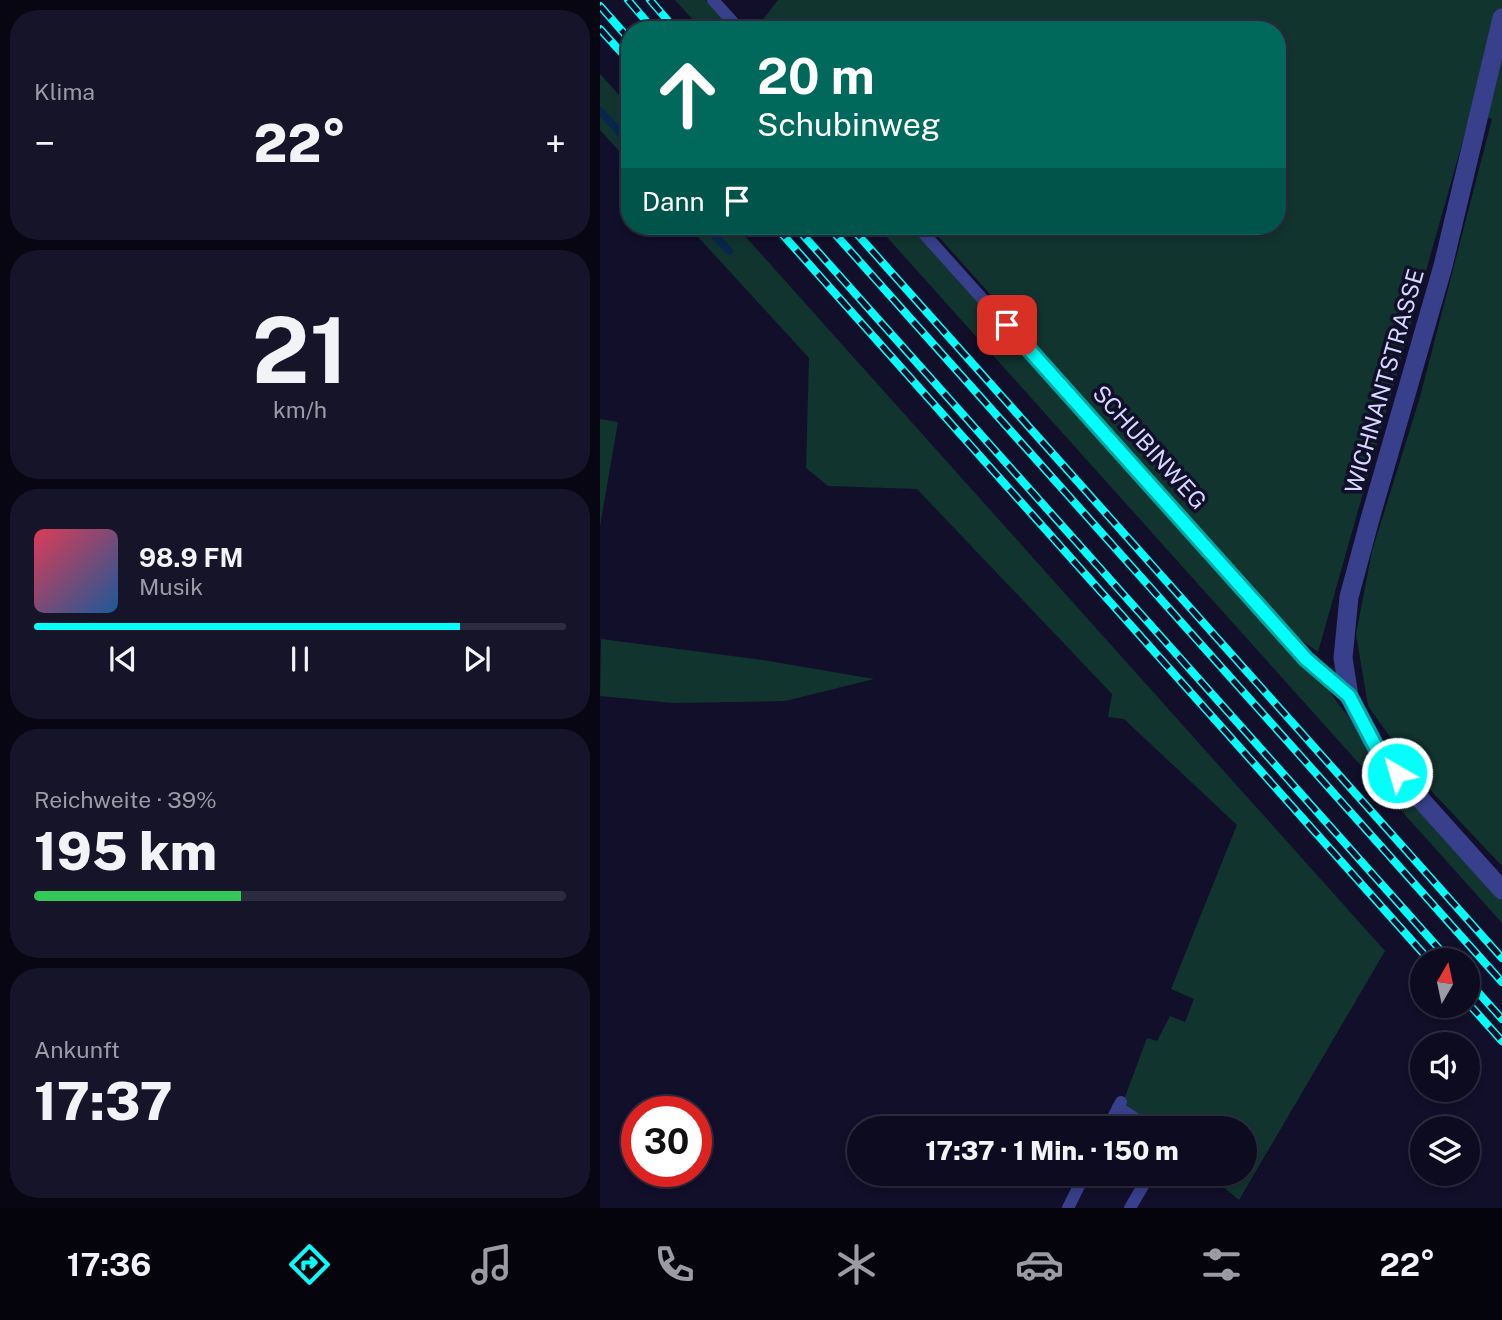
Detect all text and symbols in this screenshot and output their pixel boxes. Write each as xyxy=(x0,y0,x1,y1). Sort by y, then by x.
text: 20 m xyxy=(757,47,875,105)
icon: ahead xyxy=(642,49,733,140)
text: Klima xyxy=(34,78,95,105)
text: Schubinweg xyxy=(757,106,941,143)
text: 22° xyxy=(254,113,346,174)
text: − xyxy=(34,121,55,166)
text: + xyxy=(545,121,566,166)
icon: arrive xyxy=(718,182,756,220)
text: Dann xyxy=(642,186,704,217)
street label: WICHNANTSTRASSE xyxy=(1339,266,1429,496)
pin xyxy=(977,295,1037,355)
text: 21 xyxy=(252,297,348,403)
icon: arrive xyxy=(988,306,1026,344)
street label: SCHUBINWEG xyxy=(1087,380,1213,514)
text: km/h xyxy=(273,396,327,423)
text: 98.9 FM xyxy=(139,542,243,573)
text: Musik xyxy=(139,573,203,600)
icon: previous xyxy=(104,640,142,678)
icon: pause xyxy=(281,640,319,678)
icon: next xyxy=(458,640,496,678)
position arrow xyxy=(1360,736,1434,810)
text: Reichweite · 39% xyxy=(34,786,217,813)
text: 195 km xyxy=(34,821,217,882)
north arrow xyxy=(1410,948,1480,1018)
map controls xyxy=(1410,948,1480,1186)
button: sound xyxy=(1410,1032,1480,1102)
text: Ankunft xyxy=(34,1036,120,1063)
text: 17:37 xyxy=(34,1071,173,1132)
speed limit sign: 30 xyxy=(621,1096,712,1187)
button: layers xyxy=(1410,1116,1480,1186)
text: 17:37 · 1 Min. · 150 m xyxy=(925,1135,1179,1166)
icon: directions xyxy=(285,1240,334,1289)
icon: music xyxy=(467,1240,516,1289)
icon: phone xyxy=(650,1240,699,1289)
icon: climate xyxy=(832,1240,881,1289)
icon: car xyxy=(1015,1240,1064,1289)
icon: filters xyxy=(1197,1240,1246,1289)
text: 17:36 xyxy=(67,1246,151,1283)
text: 22° xyxy=(1379,1246,1435,1283)

